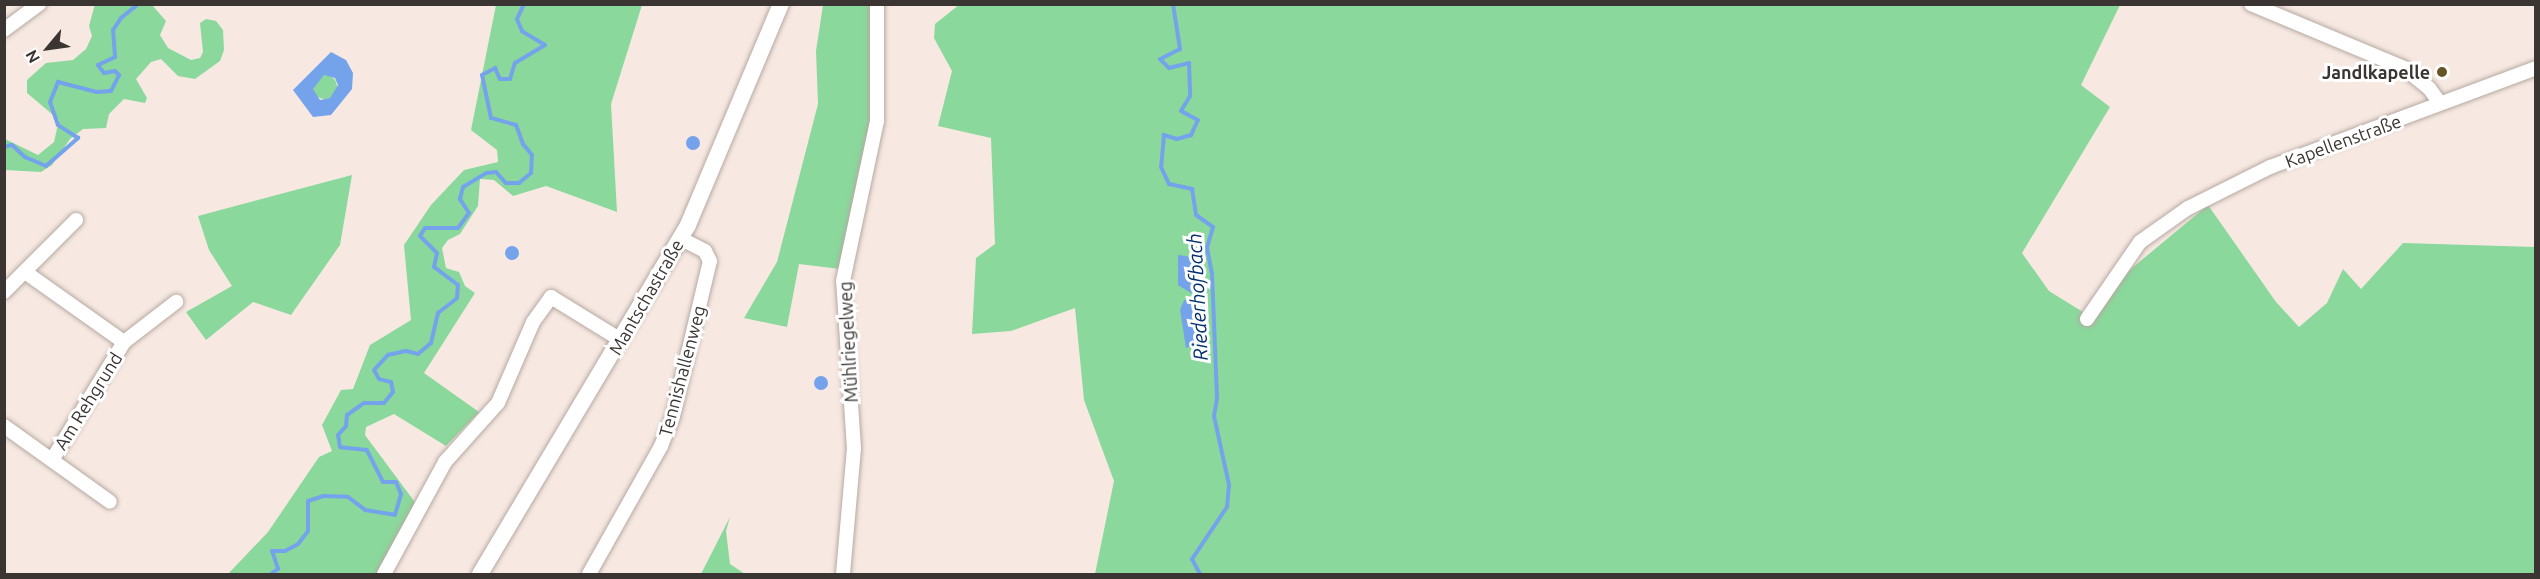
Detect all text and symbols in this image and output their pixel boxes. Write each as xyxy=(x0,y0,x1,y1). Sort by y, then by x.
north arrow xyxy=(18,18,78,78)
text: N xyxy=(21,47,43,66)
place label: Jandlkapelle xyxy=(2322,61,2430,83)
marker: Jandlkapelle xyxy=(2435,65,2449,79)
street label: Kapellenstraße xyxy=(2282,110,2404,172)
water label: Riederhofbach xyxy=(1182,233,1212,361)
street label: Mantschastraße xyxy=(604,235,688,359)
street label: Mühlriegelweg xyxy=(834,281,862,403)
street label: Tennishallenweg xyxy=(654,303,710,439)
street label: Am Rehgrund xyxy=(49,348,127,454)

